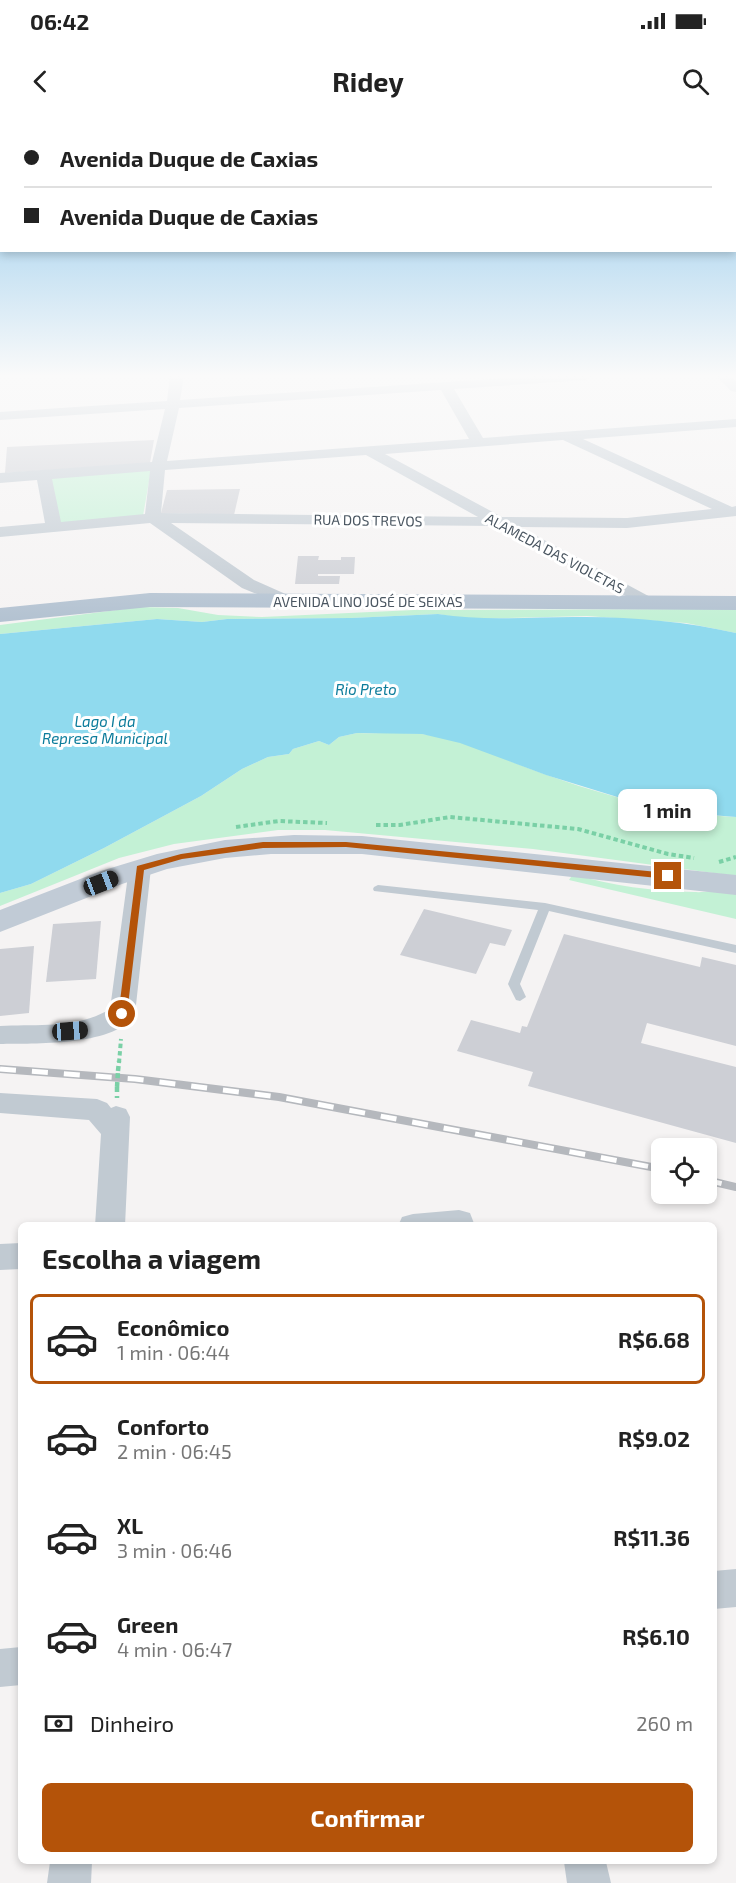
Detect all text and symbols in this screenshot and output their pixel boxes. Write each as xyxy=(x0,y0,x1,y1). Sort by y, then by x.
text: 06:42 xyxy=(30,8,89,34)
icon: back xyxy=(24,65,57,98)
text: Ridey xyxy=(332,65,404,97)
icon: search xyxy=(679,65,712,98)
text: Avenida Duque de Caxias xyxy=(60,145,318,171)
text: Avenida Duque de Caxias xyxy=(60,203,318,229)
street label: ALAMEDA DAS VIOLETAS xyxy=(483,509,627,597)
street label: RUA DOS TREVOS xyxy=(313,511,423,529)
street label: AVENIDA LINO JOSÉ DE SEIXAS xyxy=(273,593,463,610)
water label: Rio Preto xyxy=(335,680,397,698)
water label: Lago I da Represa Municipal xyxy=(42,712,168,747)
callout: 1 min xyxy=(618,789,718,831)
text: 1 min xyxy=(643,798,692,822)
route end xyxy=(654,862,681,889)
car xyxy=(81,868,121,898)
route start xyxy=(108,1000,135,1027)
car xyxy=(51,1021,89,1041)
map controls xyxy=(651,1138,717,1204)
button: locate xyxy=(651,1138,717,1204)
text: Escolha a viagem xyxy=(42,1242,261,1274)
icon: car xyxy=(45,1312,99,1366)
text: Econômico xyxy=(117,1314,229,1340)
text: R$6.68 xyxy=(618,1326,690,1352)
text: 1 min · 06:44 xyxy=(117,1340,230,1364)
icon: car xyxy=(45,1411,99,1465)
text: Conforto xyxy=(117,1413,209,1439)
text: R$9.02 xyxy=(618,1425,690,1451)
text: 2 min · 06:45 xyxy=(117,1439,232,1463)
icon: car xyxy=(45,1510,99,1564)
text: XL xyxy=(117,1512,143,1538)
text: R$11.36 xyxy=(613,1524,690,1550)
text: 3 min · 06:46 xyxy=(117,1538,232,1562)
icon: car xyxy=(45,1609,99,1663)
text: Green xyxy=(117,1611,179,1637)
text: R$6.10 xyxy=(622,1623,690,1649)
text: 4 min · 06:47 xyxy=(117,1637,232,1661)
icon: cash xyxy=(42,1707,75,1740)
text: Dinheiro xyxy=(90,1710,174,1736)
text: 260 m xyxy=(636,1711,693,1735)
button: Confirmar xyxy=(42,1783,693,1852)

